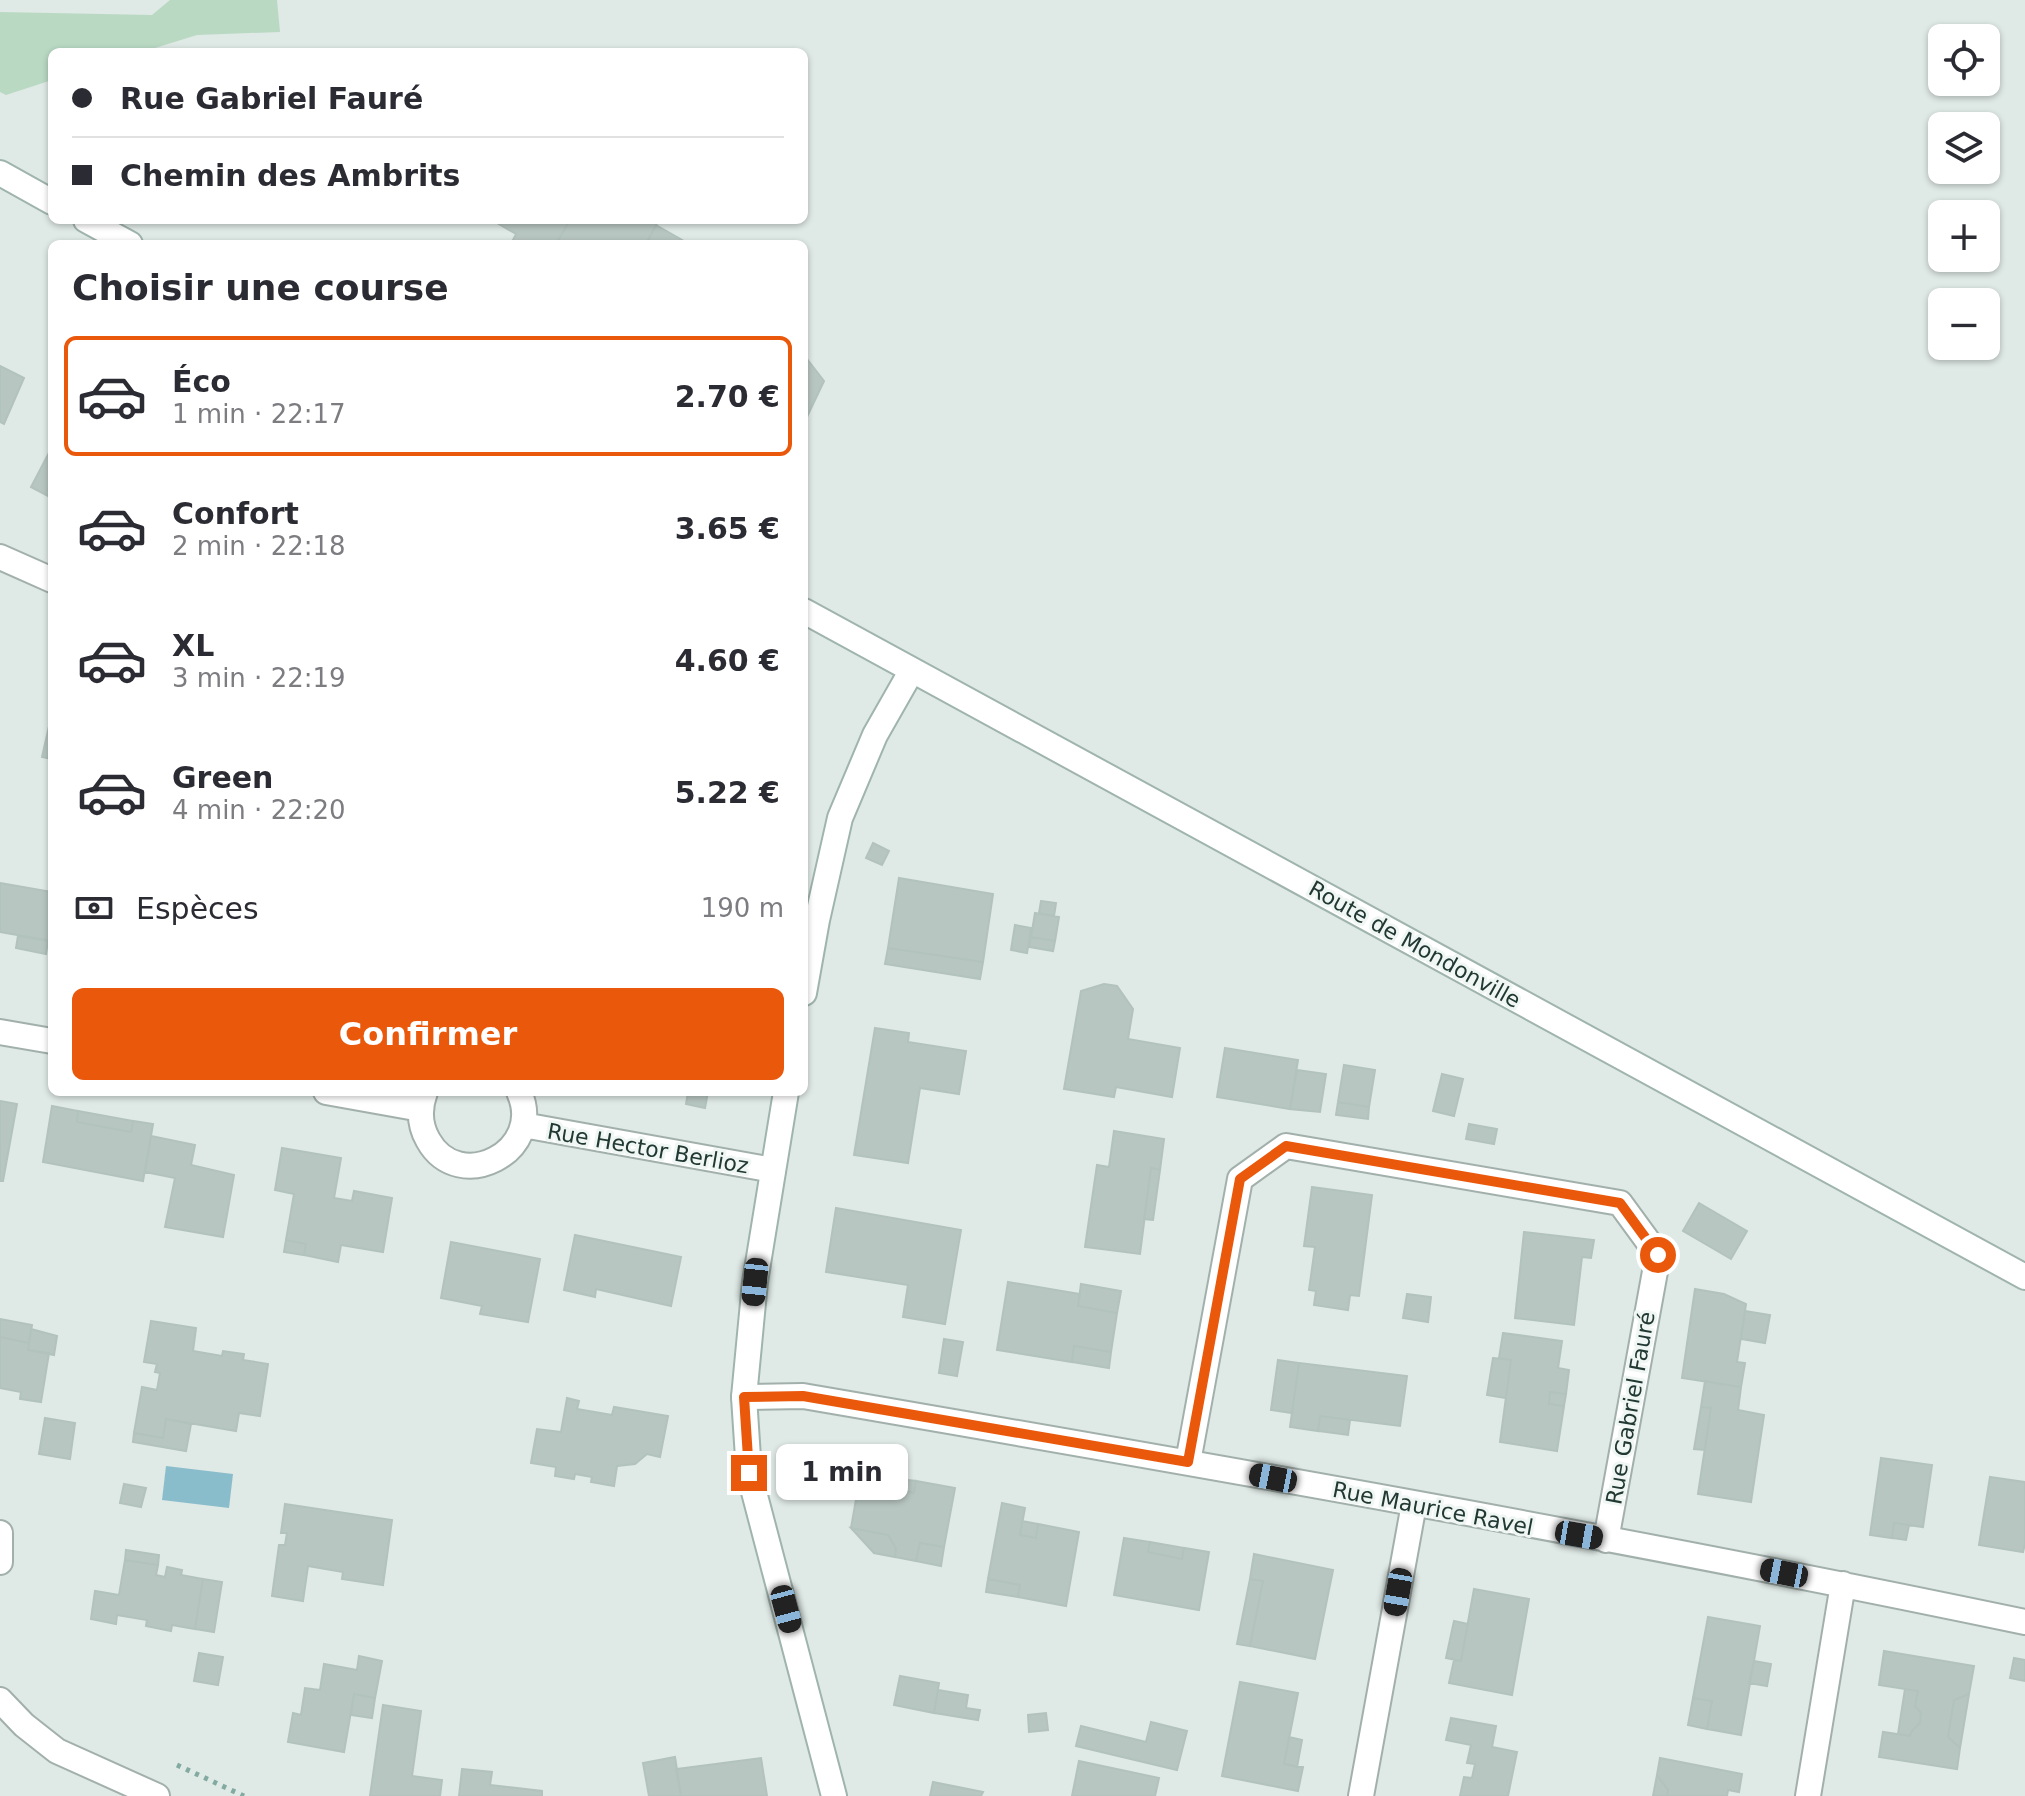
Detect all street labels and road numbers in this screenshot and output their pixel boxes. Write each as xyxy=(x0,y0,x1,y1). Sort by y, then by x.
street label: Route de Mondonville xyxy=(1305,876,1525,1013)
street label: Rue Hector Berlioz xyxy=(545,1118,751,1179)
street label: Rue Gabriel Fauré xyxy=(1601,1310,1660,1506)
street label: Rue Maurice Ravel xyxy=(1330,1477,1535,1540)

